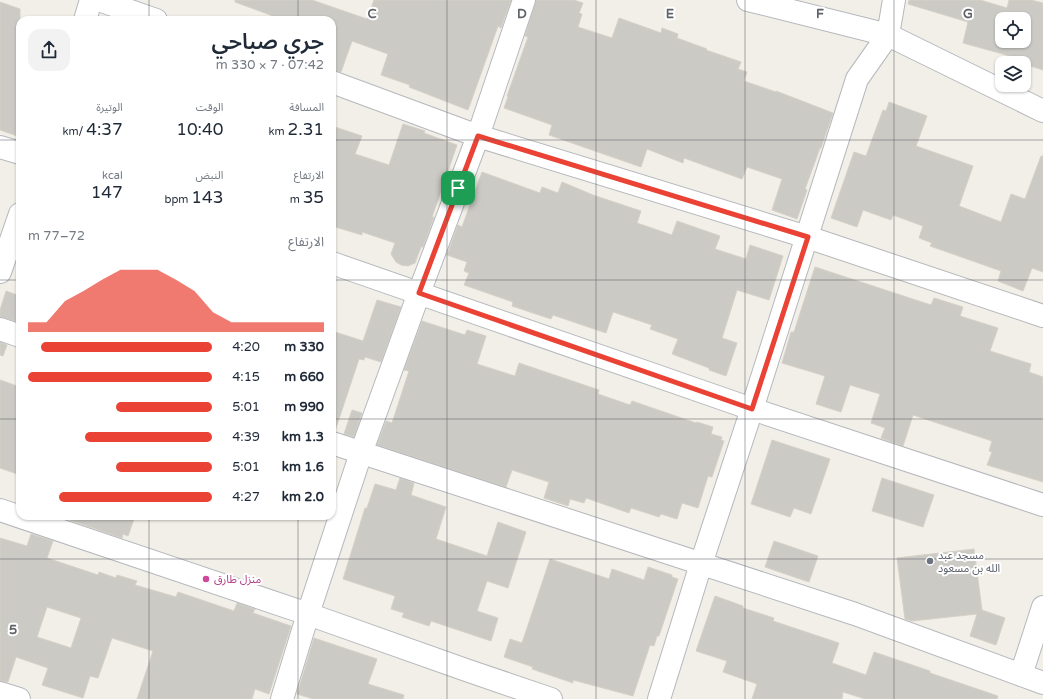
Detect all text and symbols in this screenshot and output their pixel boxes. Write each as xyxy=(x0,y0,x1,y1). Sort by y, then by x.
text: C xyxy=(367,6,377,22)
text: D xyxy=(517,6,527,22)
text: E xyxy=(666,6,674,22)
text: F xyxy=(816,6,824,22)
text: G xyxy=(963,6,973,22)
map controls xyxy=(995,12,1031,92)
button: locate xyxy=(995,12,1031,48)
button: share xyxy=(28,29,70,71)
text: جري صباحي xyxy=(211,29,324,55)
button: layers xyxy=(995,56,1031,92)
text: 07:42 · 7 × 330 m xyxy=(216,57,324,73)
text: الوتيرة xyxy=(96,101,123,114)
text: الوقت xyxy=(196,101,223,114)
text: المسافة xyxy=(289,101,324,114)
text: 4:37 xyxy=(86,119,123,140)
text: 10:40 xyxy=(176,119,223,140)
text: 2.31 xyxy=(288,119,324,140)
text: /km xyxy=(62,125,86,138)
text: km xyxy=(269,125,288,138)
text: kcal xyxy=(102,169,123,182)
text: النبض xyxy=(195,169,223,182)
text: الارتفاع xyxy=(294,169,324,182)
pin xyxy=(441,171,475,205)
icon: arrive xyxy=(447,177,469,199)
text: 147 xyxy=(91,182,123,203)
text: 143 xyxy=(191,187,223,208)
text: 35 xyxy=(303,187,324,208)
text: bpm xyxy=(164,193,191,206)
text: m xyxy=(290,193,303,206)
text: 72–77 m xyxy=(28,228,85,244)
text: الارتفاع xyxy=(288,234,324,250)
text: 4:20 xyxy=(232,339,260,355)
text: 330 m xyxy=(284,339,324,355)
text: 4:15 xyxy=(232,369,260,385)
text: 660 m xyxy=(284,369,324,385)
text: 5:01 xyxy=(232,399,260,415)
text: 990 m xyxy=(284,399,324,415)
text: 4:39 xyxy=(232,429,260,445)
text: 1.3 km xyxy=(282,429,324,445)
text: 5:01 xyxy=(232,459,260,475)
text: 1.6 km xyxy=(282,459,324,475)
text: 4:27 xyxy=(232,489,260,505)
text: 2.0 km xyxy=(282,489,324,505)
place label: مسجد عبد الله بن مسعود xyxy=(938,549,1000,575)
marker: مسجد عبد الله بن مسعود xyxy=(925,556,935,566)
place label: منزل طارق xyxy=(214,573,262,586)
marker: منزل طارق xyxy=(201,574,211,584)
text: 5 xyxy=(9,622,17,638)

